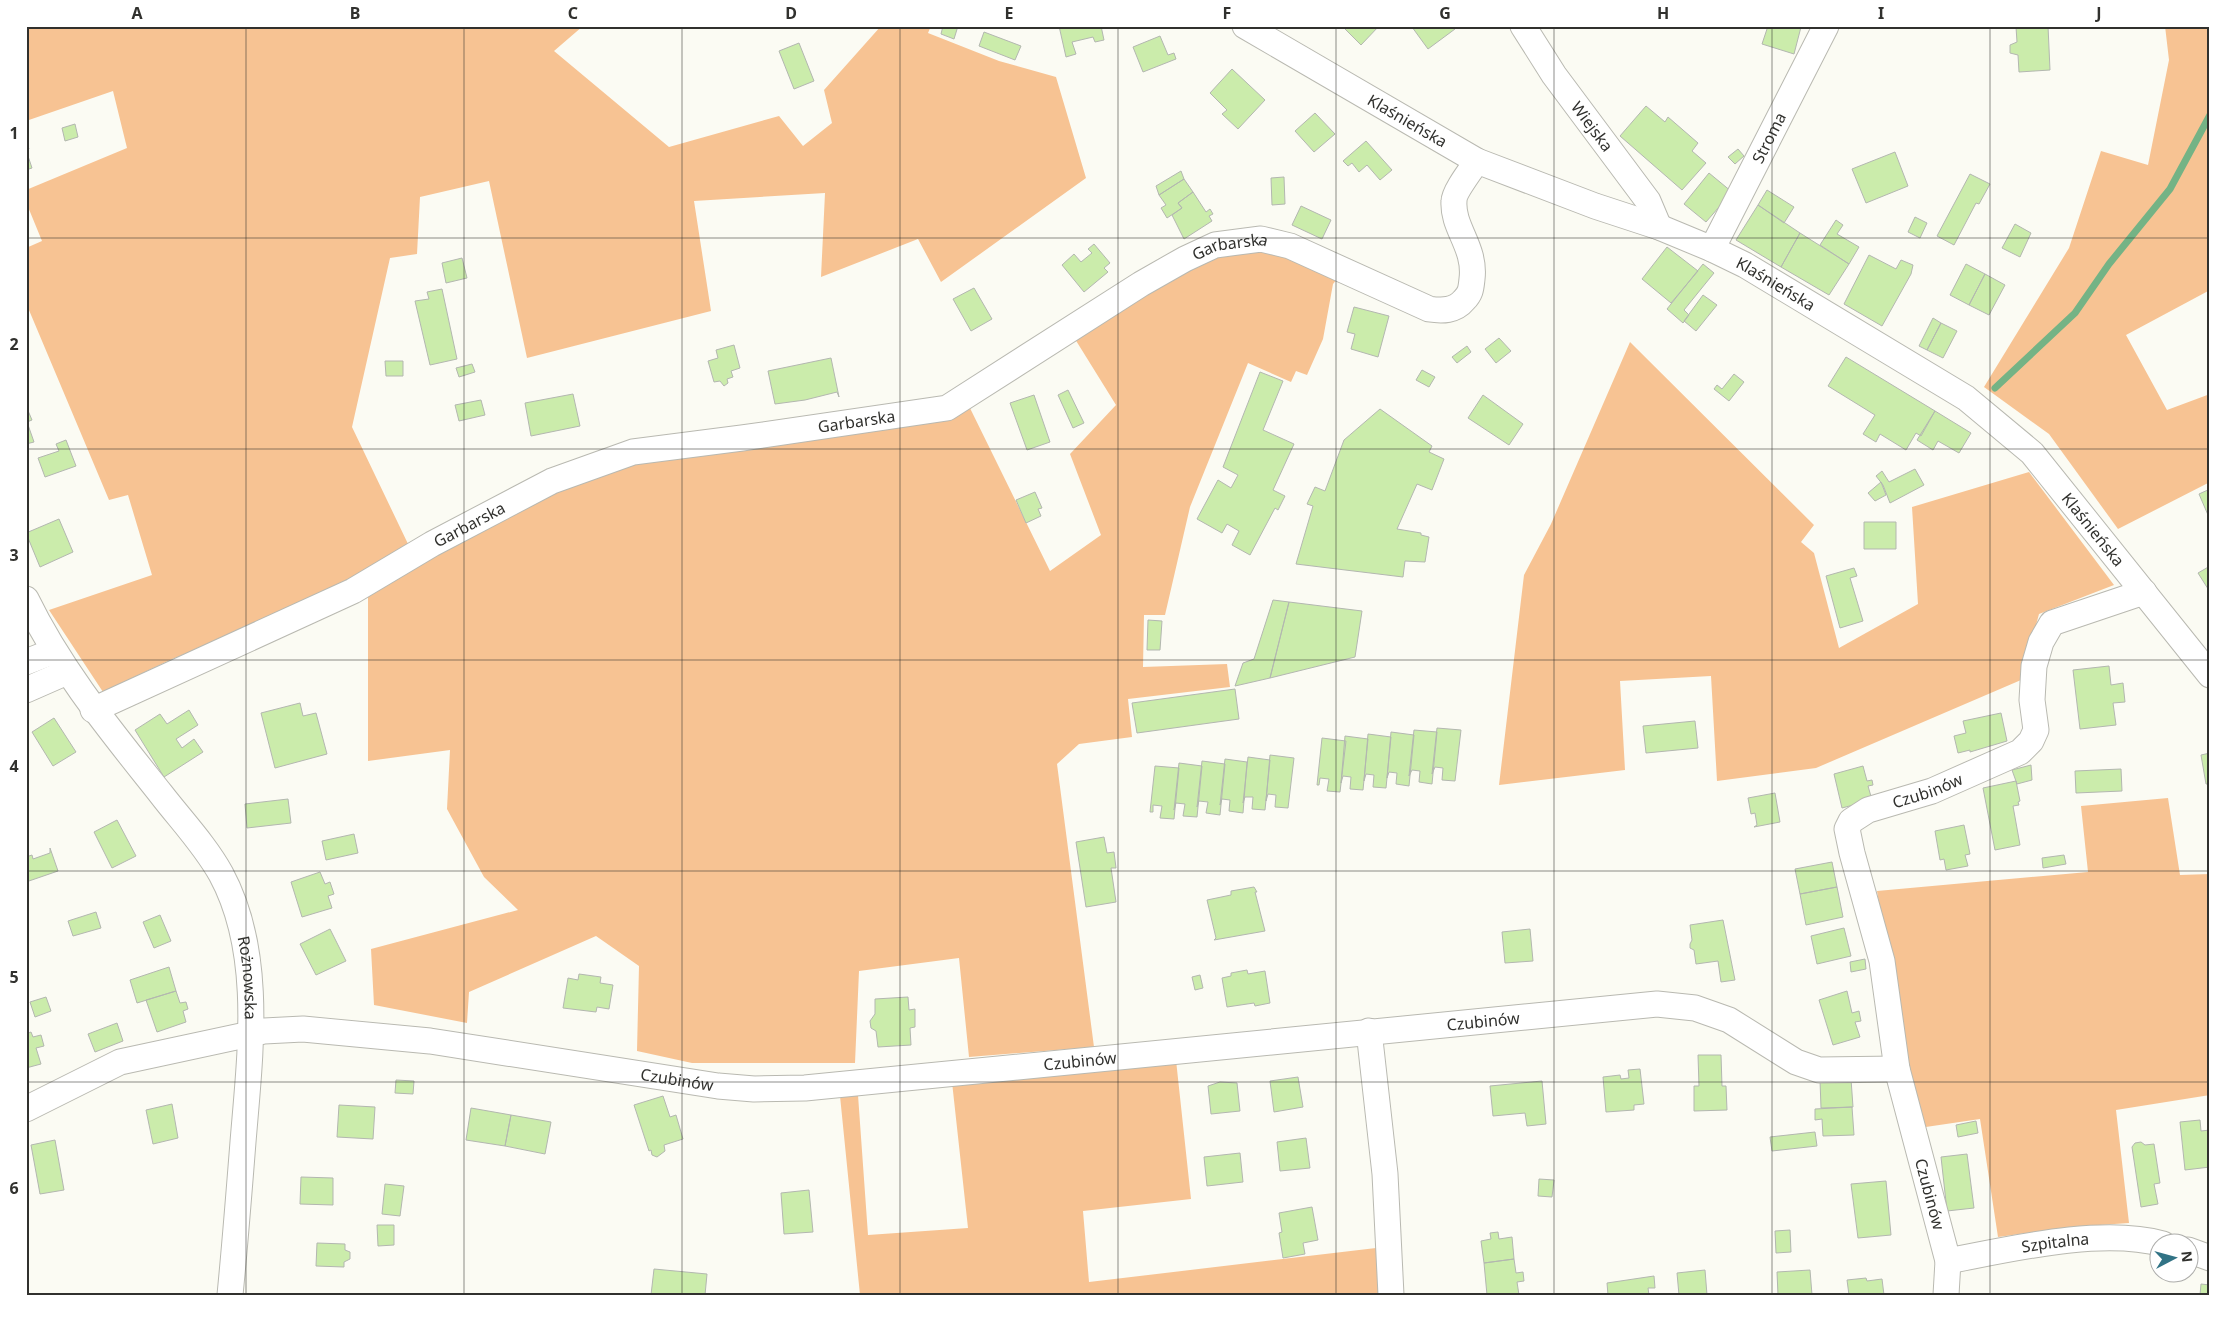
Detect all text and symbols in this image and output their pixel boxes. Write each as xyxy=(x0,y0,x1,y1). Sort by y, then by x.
text: A xyxy=(131,2,143,24)
text: B xyxy=(350,2,360,24)
text: C xyxy=(568,2,578,24)
text: D xyxy=(785,2,797,24)
text: E xyxy=(1005,2,1014,24)
text: F xyxy=(1223,2,1231,24)
text: G xyxy=(1439,2,1451,24)
text: H xyxy=(1657,2,1669,24)
text: I xyxy=(1878,2,1884,24)
text: J xyxy=(2094,2,2102,24)
street label: Klaśnieńska xyxy=(1364,89,1451,152)
street label: Wiejska xyxy=(1566,97,1618,156)
street label: Stroma xyxy=(1747,108,1791,167)
text: 1 xyxy=(9,122,19,144)
street label: Garbarska xyxy=(1188,228,1270,265)
street label: Klaśnieńska xyxy=(1733,251,1819,316)
text: 2 xyxy=(9,333,19,355)
street label: Garbarska xyxy=(816,405,897,438)
street label: Klaśnieńska xyxy=(2057,488,2130,571)
street label: Garbarska xyxy=(430,497,509,552)
text: 3 xyxy=(9,544,19,566)
text: 4 xyxy=(9,755,19,777)
street label: Czubinów xyxy=(1890,768,1966,813)
street label: Rożnowska xyxy=(233,934,262,1020)
text: 5 xyxy=(9,966,19,988)
street label: Czubinów xyxy=(1445,1007,1521,1036)
street label: Czubinów xyxy=(1042,1046,1118,1075)
street label: Czubinów xyxy=(639,1063,715,1096)
street label: Czubinów xyxy=(1910,1156,1950,1233)
text: 6 xyxy=(9,1177,19,1199)
street label: Szpitalna xyxy=(2020,1227,2090,1258)
north arrow xyxy=(2148,1234,2198,1284)
text: N xyxy=(2177,1250,2197,1263)

